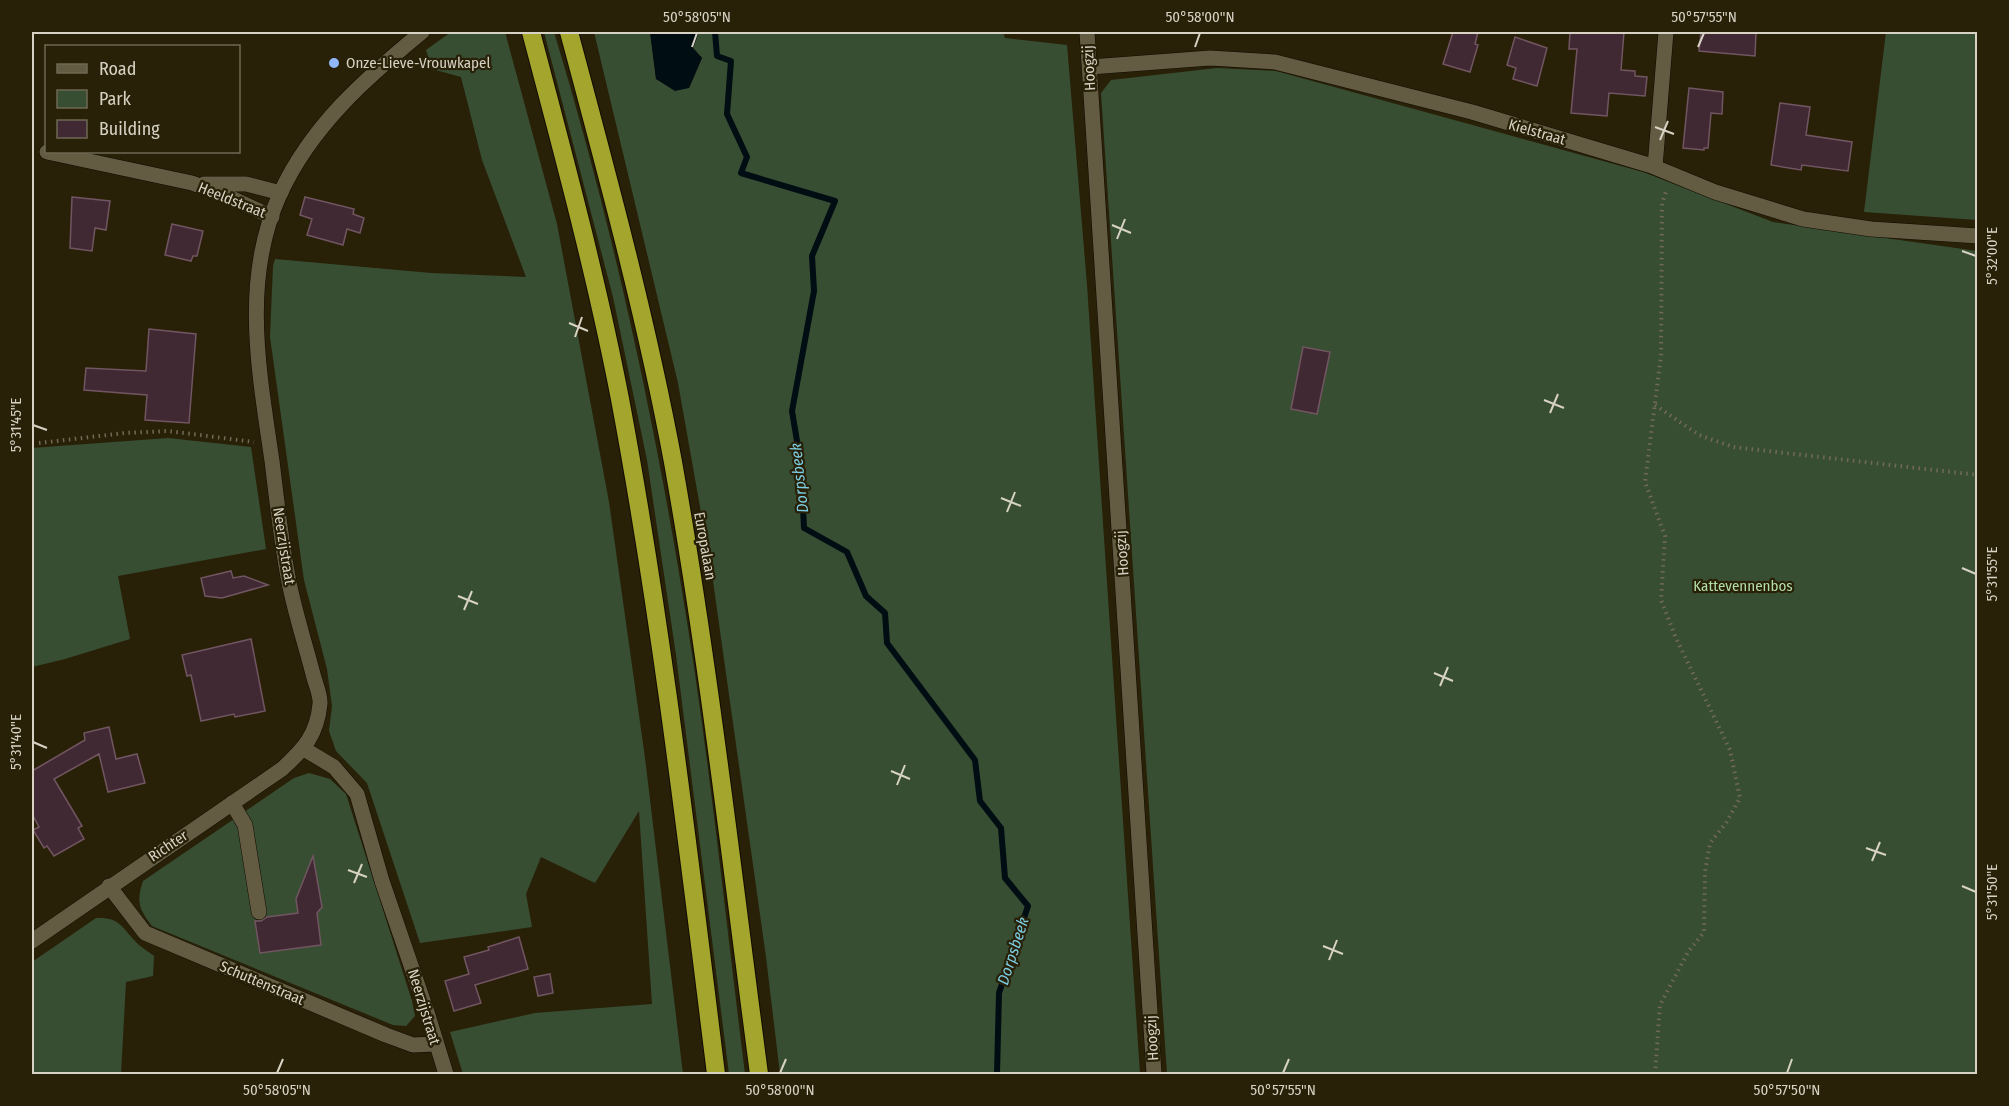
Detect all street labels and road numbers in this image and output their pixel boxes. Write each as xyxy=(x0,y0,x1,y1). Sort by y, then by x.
street label: Hoogzij xyxy=(1079,45,1099,91)
street label: Kielstraat xyxy=(1506,115,1568,149)
street label: Heeldstraat xyxy=(196,178,269,222)
street label: Neerzijstraat xyxy=(269,506,299,586)
street label: Europalaan xyxy=(690,511,720,581)
street label: Hoogzij xyxy=(1111,530,1133,576)
street label: Richter xyxy=(145,826,192,866)
street label: Schuttenstraat xyxy=(217,957,307,1009)
street label: Neerzijstraat xyxy=(404,967,444,1047)
street label: Hoogzij xyxy=(1142,1015,1162,1061)

